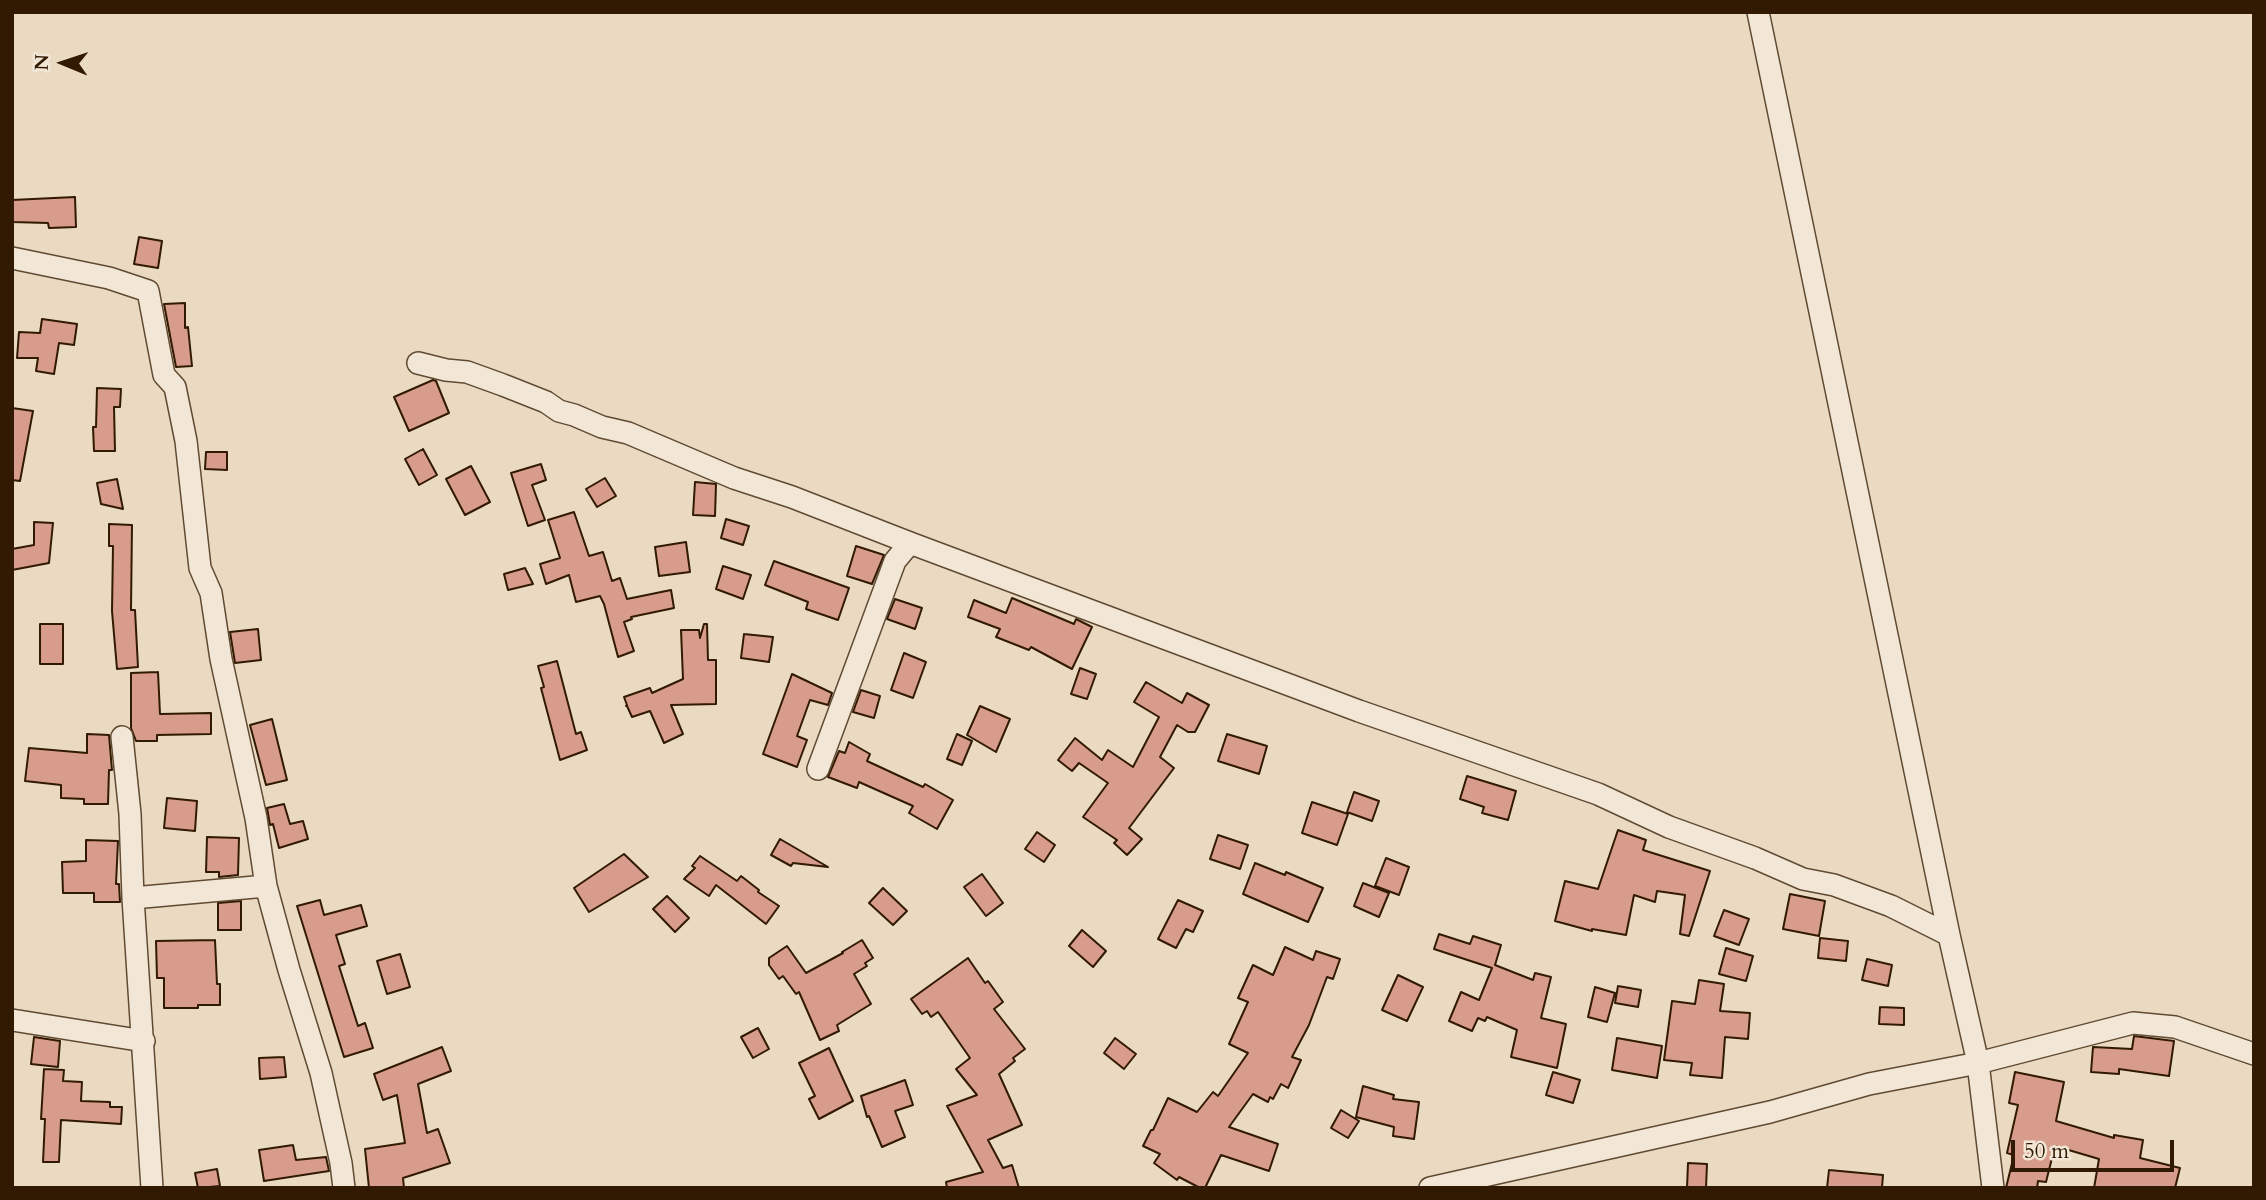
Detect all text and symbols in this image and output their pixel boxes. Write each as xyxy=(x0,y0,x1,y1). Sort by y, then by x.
north arrow xyxy=(28,28,98,98)
text: N xyxy=(29,54,55,71)
scale bar xyxy=(2014,1126,2177,1170)
text: 50 m xyxy=(2024,1137,2069,1166)

